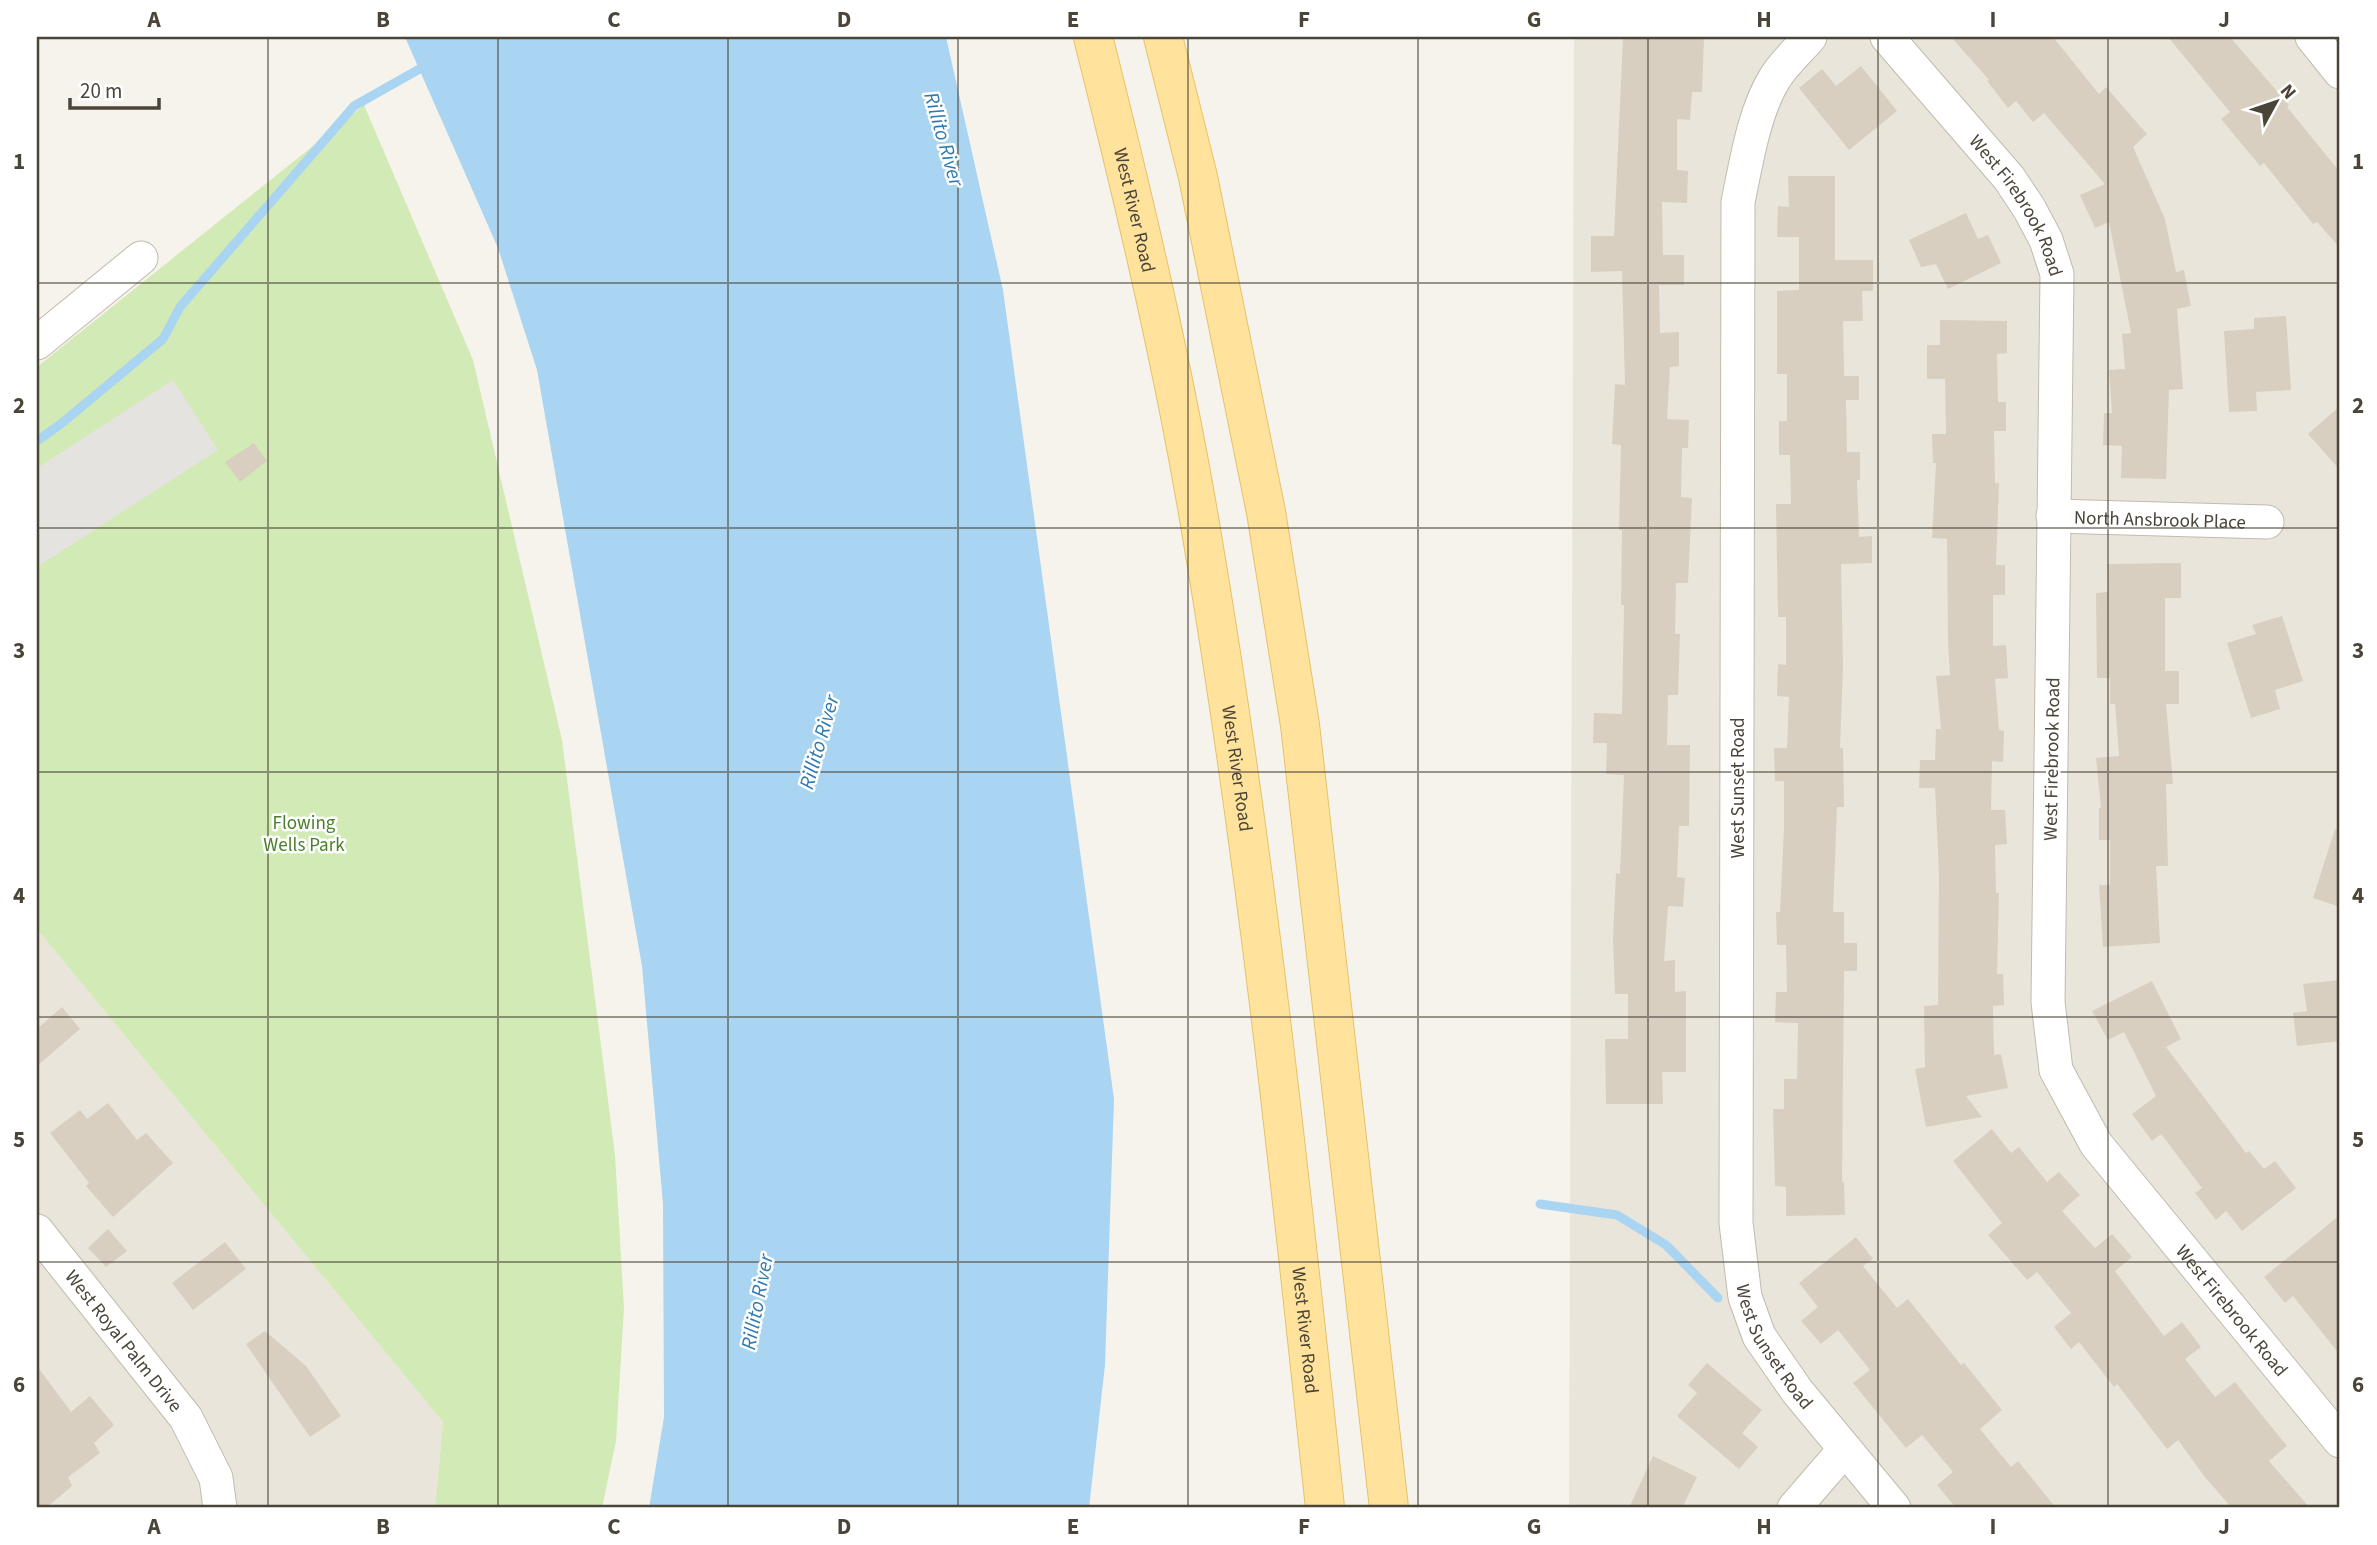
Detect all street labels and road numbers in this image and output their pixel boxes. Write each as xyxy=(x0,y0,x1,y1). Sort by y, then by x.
street label: West Firebrook Road xyxy=(1962,129,2069,280)
street label: West River Road xyxy=(1106,145,1161,275)
street label: North Ansbrook Place xyxy=(2073,505,2246,536)
street label: West Firebrook Road xyxy=(2038,677,2067,841)
street label: West River Road xyxy=(1214,704,1259,833)
street label: West Sunset Road xyxy=(1725,717,1752,859)
street label: West Firebrook Road xyxy=(2169,1239,2294,1383)
street label: West Royal Palm Drive xyxy=(58,1265,188,1418)
street label: West River Road xyxy=(1284,1266,1325,1395)
street label: West Sunset Road xyxy=(1729,1282,1819,1416)

